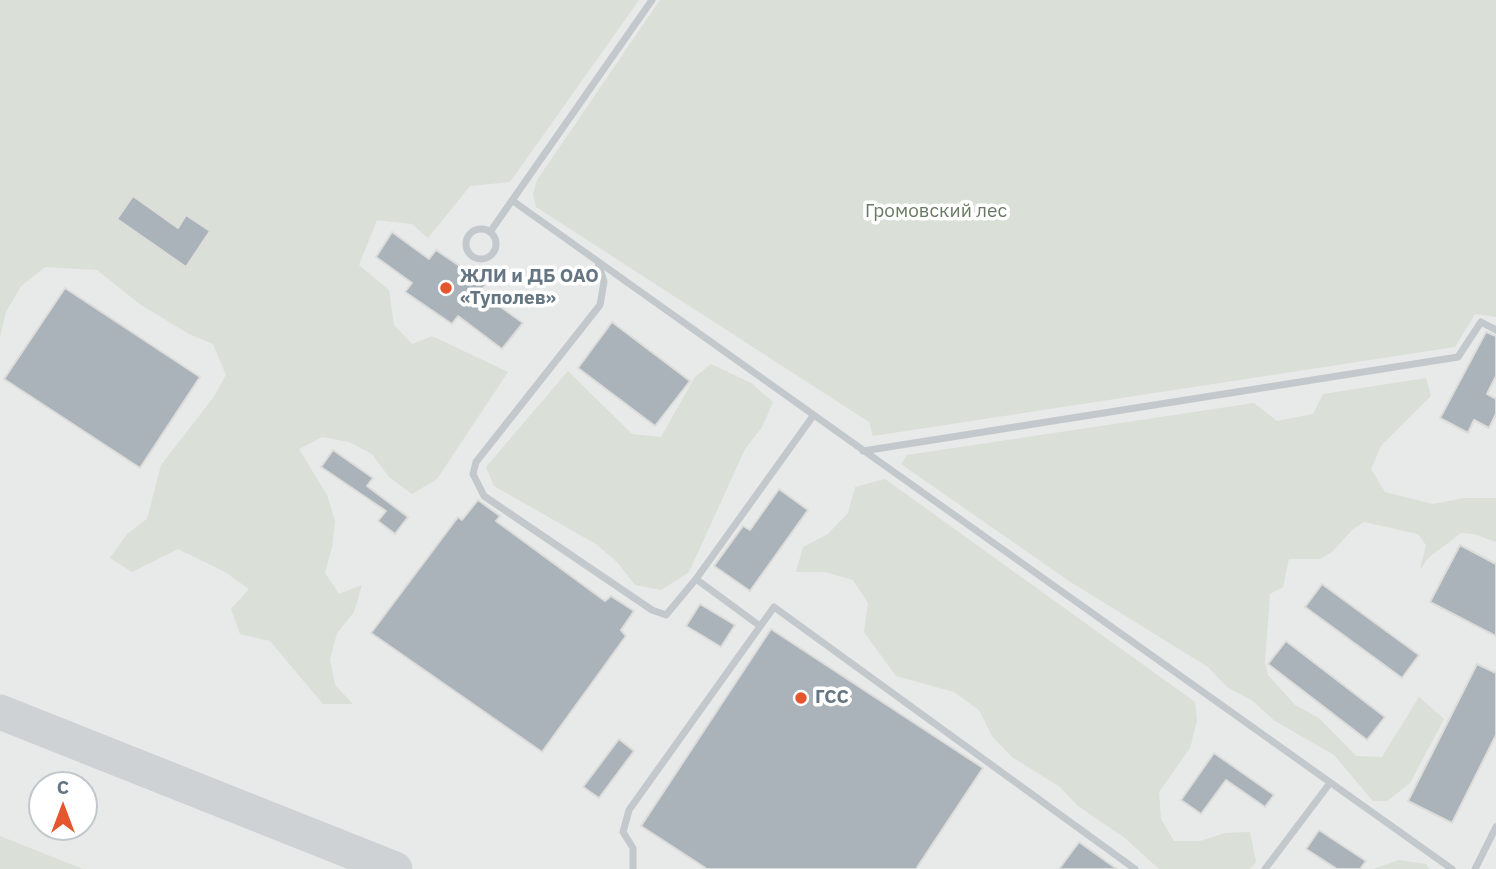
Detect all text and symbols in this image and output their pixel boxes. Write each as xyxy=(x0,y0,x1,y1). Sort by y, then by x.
park label: Громовский лес xyxy=(865,201,1007,223)
place label: ЖЛИ и ДБ ОАО «Туполев» xyxy=(460,266,599,310)
marker: ЖЛИ и ДБ ОАО «Туполев» xyxy=(438,280,454,296)
place label: ГСС xyxy=(815,687,849,709)
marker: ГСС xyxy=(793,690,809,706)
north arrow xyxy=(28,771,98,841)
text: С xyxy=(57,775,69,799)

